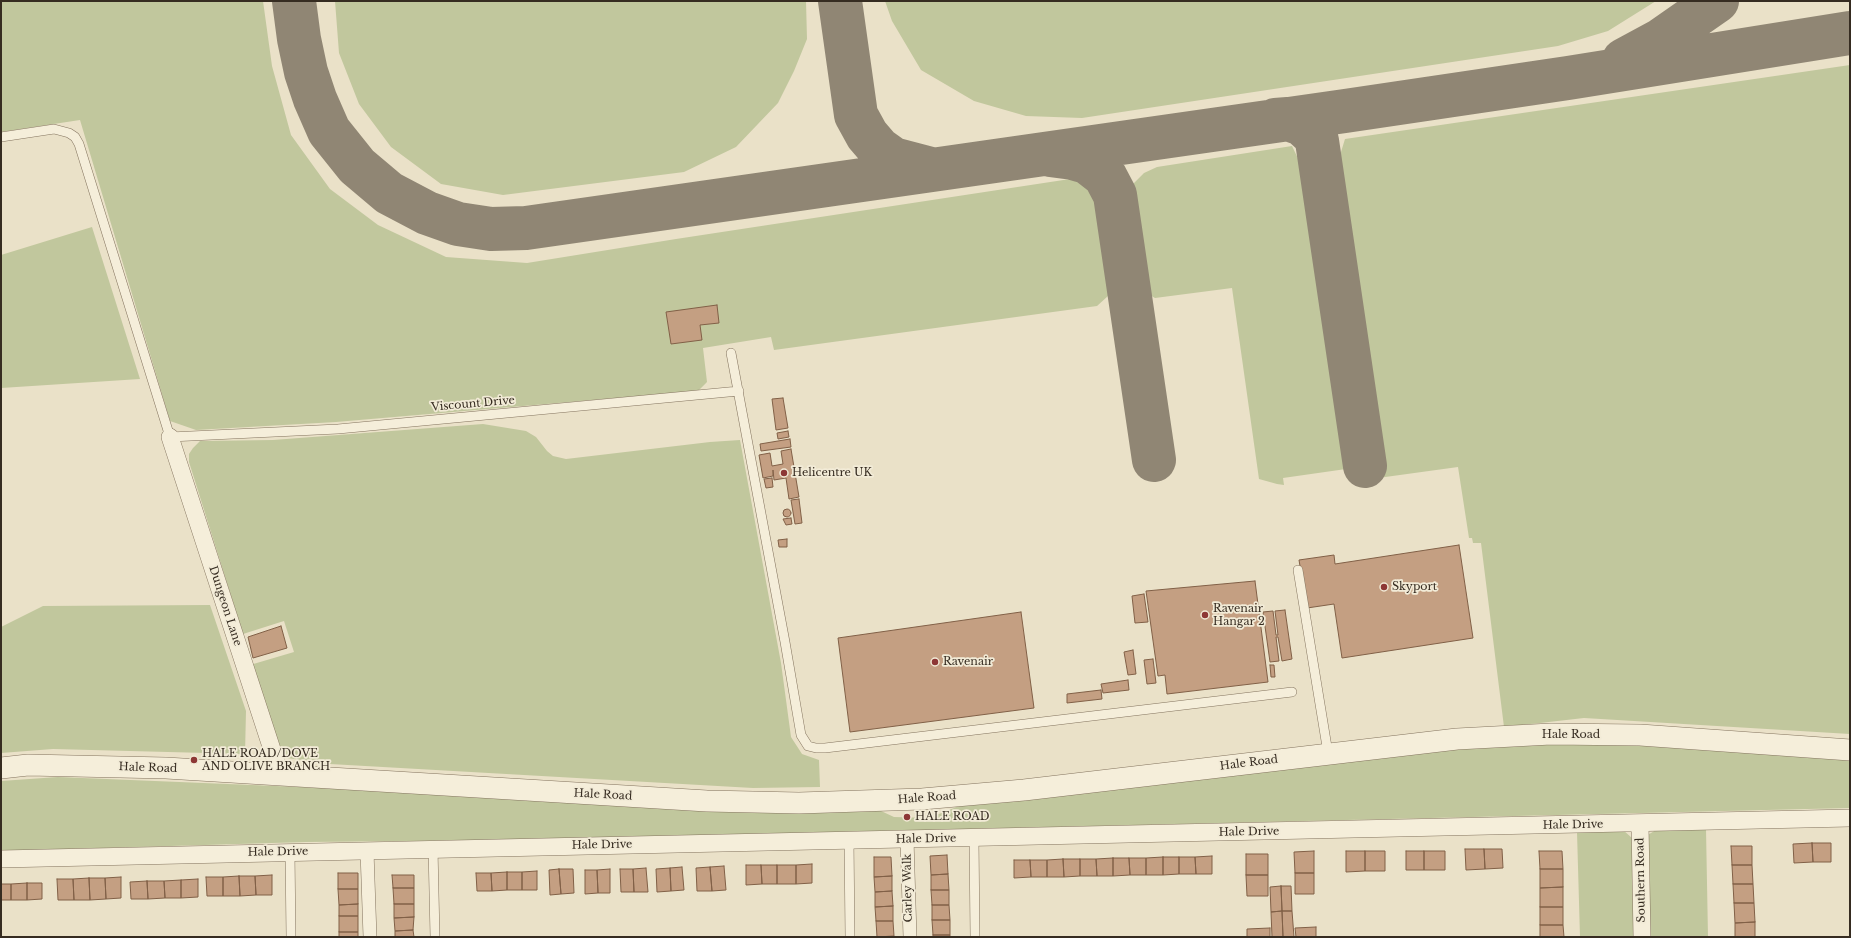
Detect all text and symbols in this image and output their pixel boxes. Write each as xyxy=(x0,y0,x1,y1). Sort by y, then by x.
street label: Viscount Drive xyxy=(431,394,515,414)
place label: Helicentre UK xyxy=(792,466,872,480)
marker: Helicentre UK xyxy=(779,468,789,478)
street label: Dungeon Lane xyxy=(206,564,244,648)
place label: Skyport xyxy=(1392,580,1437,594)
marker: Skyport xyxy=(1379,582,1389,592)
place label: Ravenair Hangar 2 xyxy=(1213,602,1265,628)
marker: Ravenair Hangar 2 xyxy=(1200,610,1210,620)
place label: Ravenair xyxy=(943,655,993,669)
marker: Ravenair xyxy=(930,657,940,667)
street label: Hale Road xyxy=(1542,728,1600,742)
place label: HALE ROAD/DOVE AND OLIVE BRANCH xyxy=(202,747,330,773)
street label: Hale Road xyxy=(1219,753,1279,773)
marker: HALE ROAD/DOVE AND OLIVE BRANCH xyxy=(189,755,199,765)
street label: Hale Road xyxy=(119,760,177,776)
street label: Hale Road xyxy=(573,787,633,803)
street label: Hale Road xyxy=(897,789,957,807)
place label: HALE ROAD xyxy=(915,810,990,824)
marker: HALE ROAD xyxy=(902,812,912,822)
street label: Hale Drive xyxy=(1543,818,1603,832)
street label: Hale Drive xyxy=(1219,825,1279,839)
street label: Hale Drive xyxy=(896,832,956,846)
street label: Southern Road xyxy=(1634,837,1648,923)
street label: Hale Drive xyxy=(572,838,632,852)
street label: Hale Drive xyxy=(248,845,308,859)
street label: Carley Walk xyxy=(901,854,915,922)

